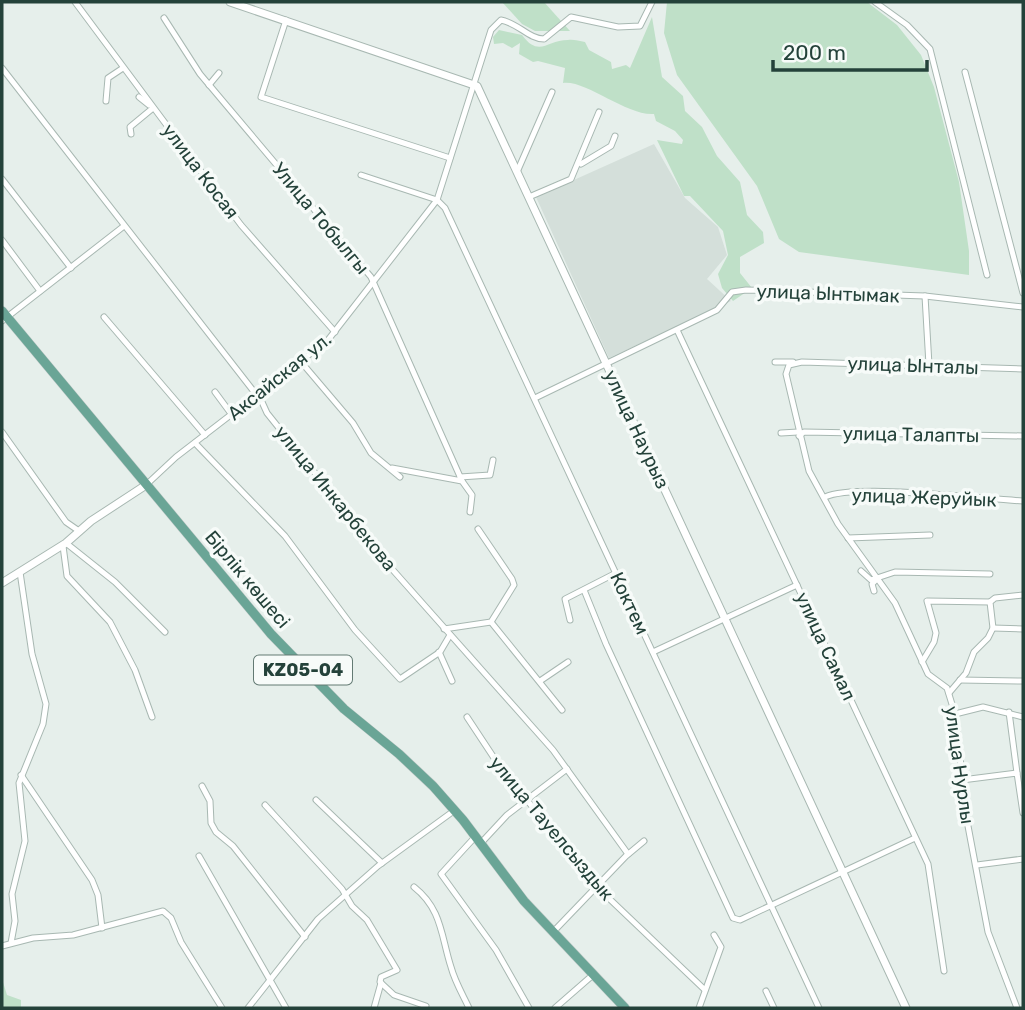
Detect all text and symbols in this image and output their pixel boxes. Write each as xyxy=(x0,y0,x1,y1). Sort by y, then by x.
scale bar xyxy=(773,28,927,72)
text: 200 m xyxy=(783,40,846,65)
street label: улица Косая xyxy=(157,119,244,223)
street label: Улица Тобылгы xyxy=(267,158,374,279)
street label: улица Ынтымак xyxy=(756,280,900,307)
street label: Аксайская ул. xyxy=(223,328,336,425)
street label: улица Ынталы xyxy=(847,352,979,379)
street label: улица Наурыз xyxy=(599,366,674,492)
street label: улица Инкарбекова xyxy=(270,421,401,576)
street label: улица Талапты xyxy=(842,422,980,447)
street label: улица Жеруйык xyxy=(851,483,997,512)
street label: Бірлік көшесі xyxy=(200,526,295,633)
street label: Коктем xyxy=(605,568,654,638)
street label: улица Самал xyxy=(790,588,861,704)
road number: KZ05-04 xyxy=(254,656,352,684)
street label: улица Нурлы xyxy=(940,705,979,826)
street label: улица Тауелсыздык xyxy=(485,752,619,905)

